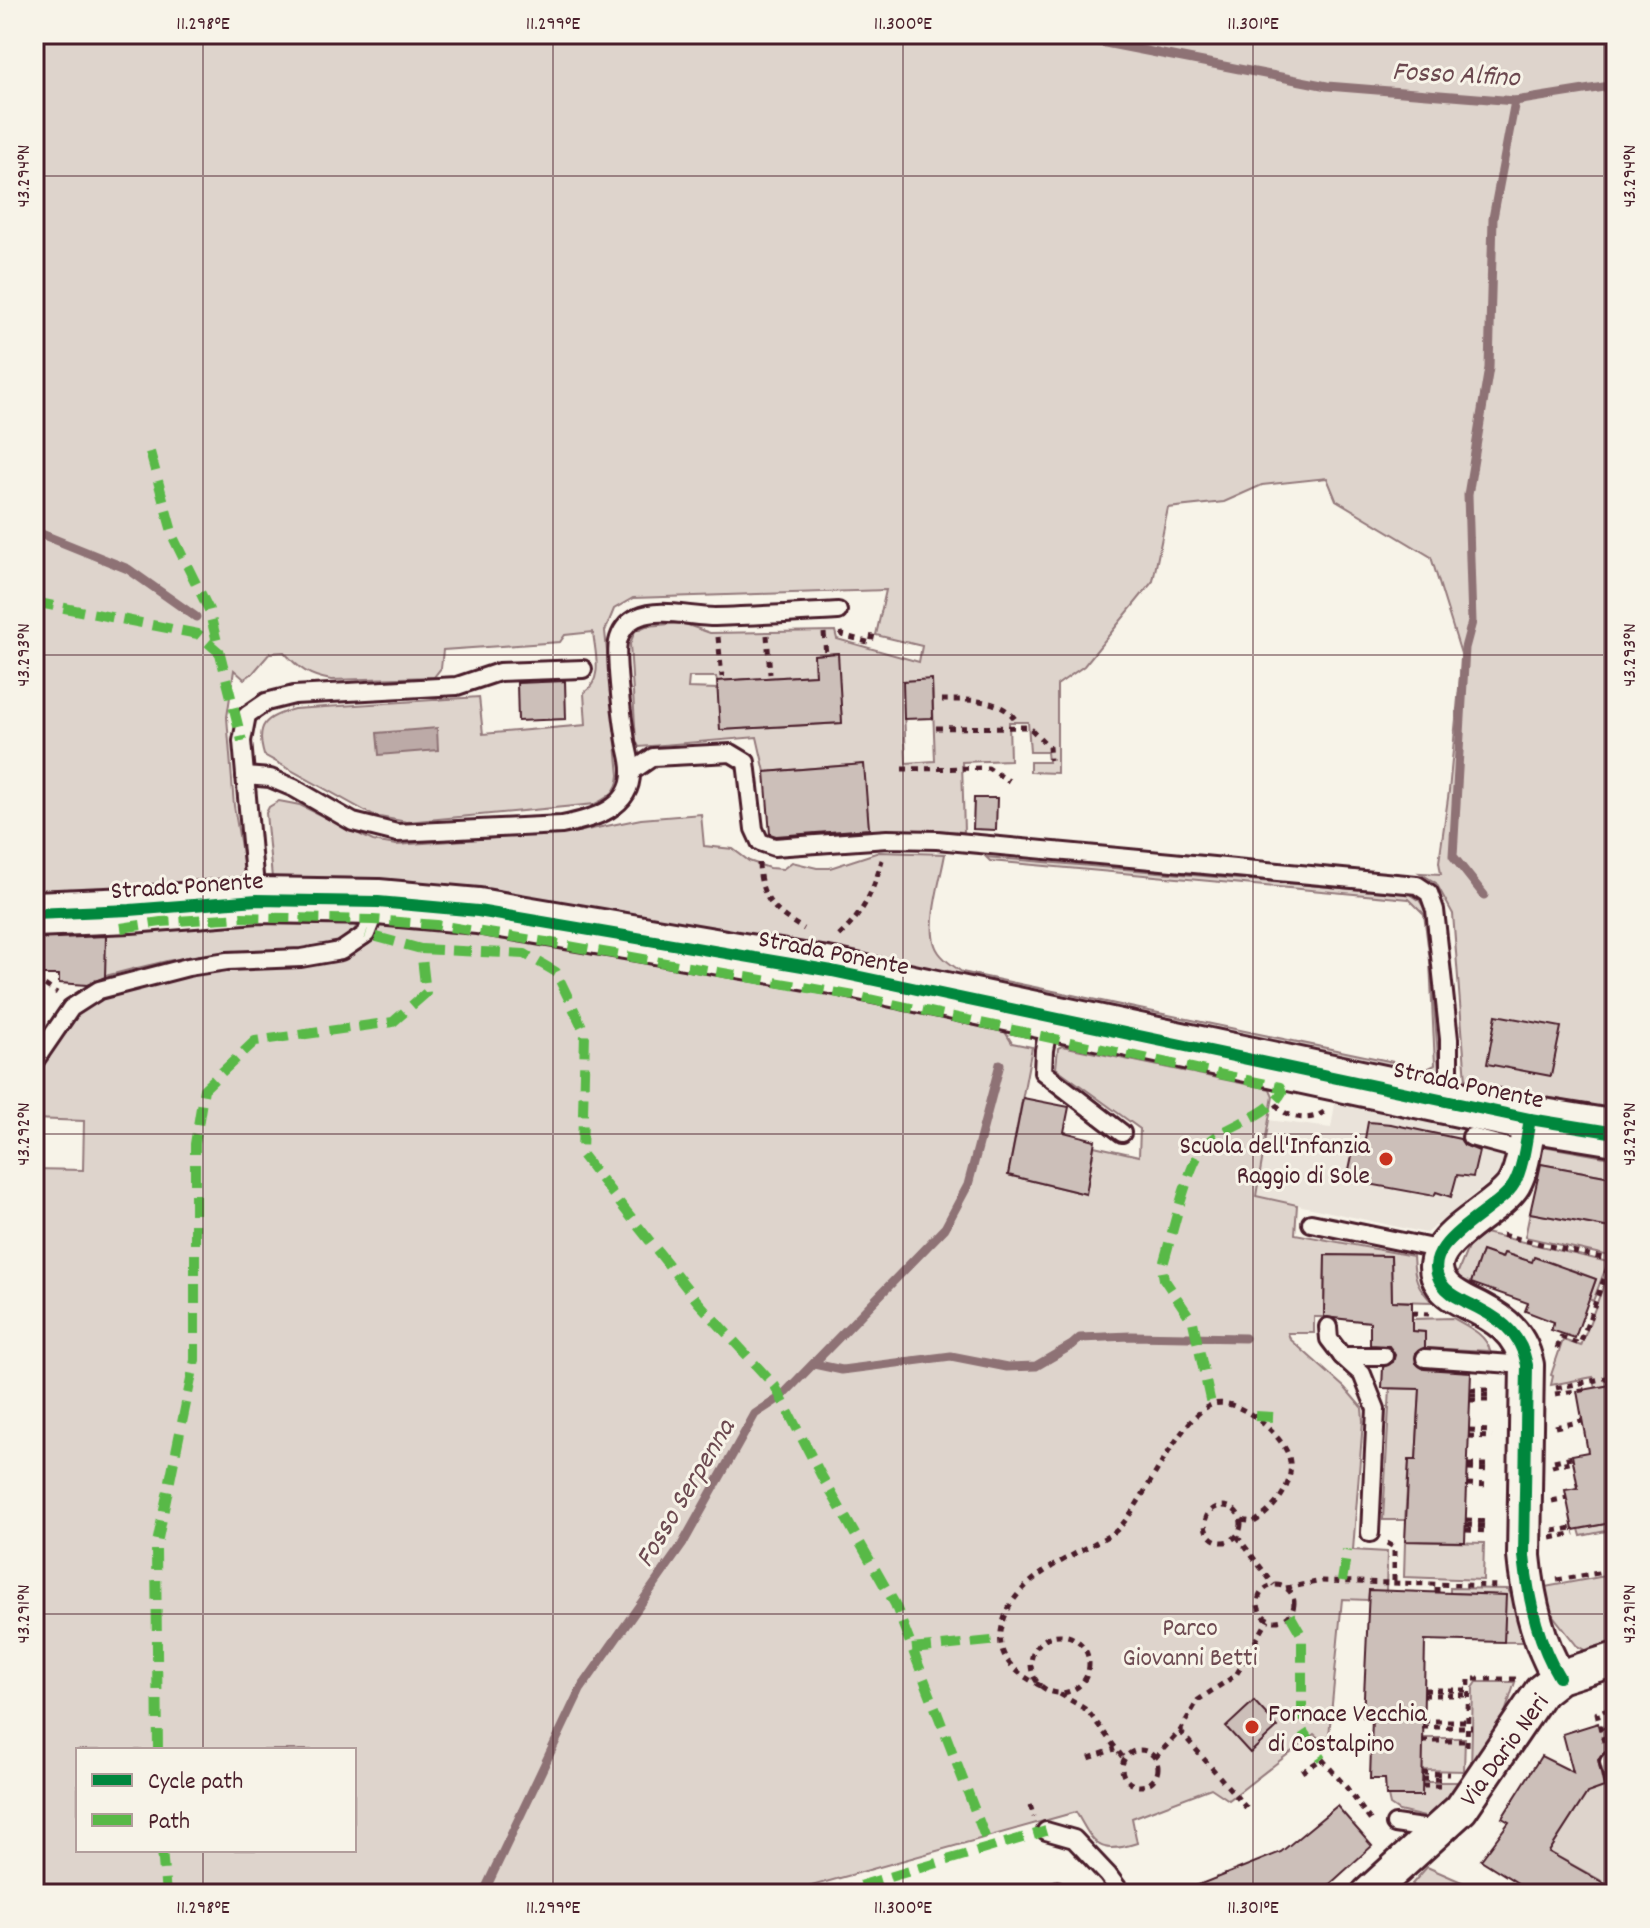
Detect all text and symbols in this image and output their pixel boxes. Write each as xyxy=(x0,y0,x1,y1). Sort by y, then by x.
text: 11.298°E xyxy=(176,11,230,39)
text: 11.299°E xyxy=(526,11,580,39)
text: 11.300°E xyxy=(874,11,932,39)
text: 11.301°E xyxy=(1227,11,1279,39)
water label: Fosso Alfino xyxy=(1391,54,1522,100)
text: 43.294°N xyxy=(11,145,39,208)
text: 43.294°N xyxy=(1617,145,1645,208)
text: 43.293°N xyxy=(11,623,39,687)
text: 43.293°N xyxy=(1617,623,1645,687)
street label: Strada Ponente xyxy=(110,864,265,911)
street label: Strada Ponente xyxy=(755,922,912,987)
street label: Strada Ponente xyxy=(1390,1052,1547,1120)
text: 43.292°N xyxy=(11,1102,39,1166)
text: 43.292°N xyxy=(1617,1102,1645,1166)
place label: Scuola dell'Infanzia Raggio di Sole xyxy=(1180,1129,1371,1196)
marker: Scuola dell'Infanzia Raggio di Sole xyxy=(1377,1150,1395,1168)
water label: Fosso Serpenna xyxy=(627,1411,748,1576)
text: 43.291°N xyxy=(11,1584,39,1644)
text: 43.291°N xyxy=(1617,1584,1645,1644)
park label: Parco Giovanni Betti xyxy=(1123,1611,1258,1678)
street label: Via Dario Neri xyxy=(1452,1687,1560,1815)
place label: Fornace Vecchia di Costalpino xyxy=(1268,1697,1427,1764)
marker: Fornace Vecchia di Costalpino xyxy=(1243,1718,1261,1736)
legend xyxy=(76,1748,356,1852)
text: Cycle path xyxy=(148,1766,243,1800)
text: Path xyxy=(148,1806,190,1840)
text: 11.298°E xyxy=(176,1895,230,1923)
text: 11.299°E xyxy=(526,1895,580,1923)
text: 11.300°E xyxy=(874,1895,932,1923)
text: 11.301°E xyxy=(1227,1895,1279,1923)

